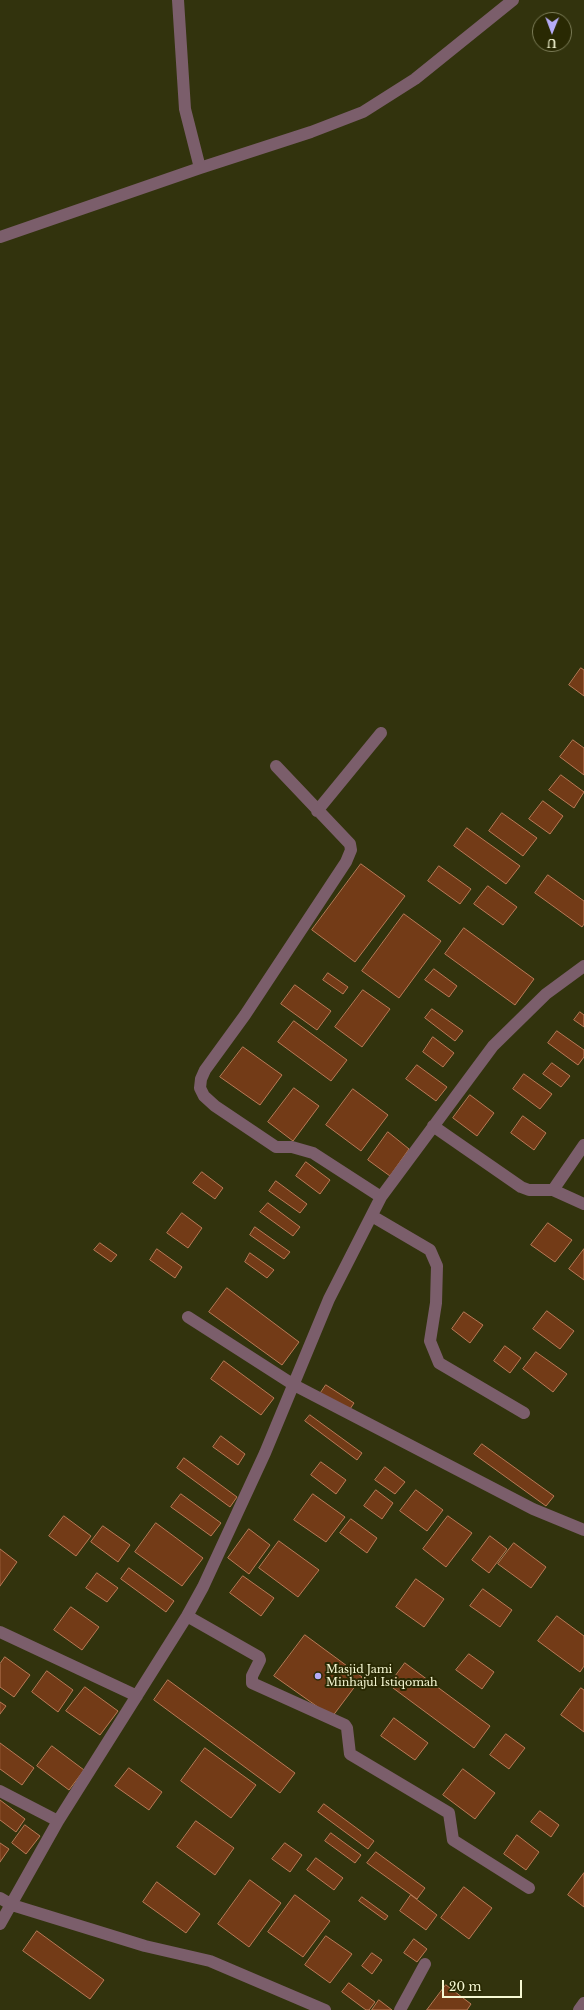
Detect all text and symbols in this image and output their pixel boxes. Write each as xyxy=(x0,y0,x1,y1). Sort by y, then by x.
north arrow xyxy=(532,12,572,52)
text: U xyxy=(547,36,557,50)
place label: Masjid Jami Minhajul Istiqomah xyxy=(326,1663,438,1689)
marker: Masjid Jami Minhajul Istiqomah xyxy=(313,1671,323,1681)
scale bar xyxy=(444,1972,524,1998)
text: 20 m xyxy=(449,1979,481,1994)

